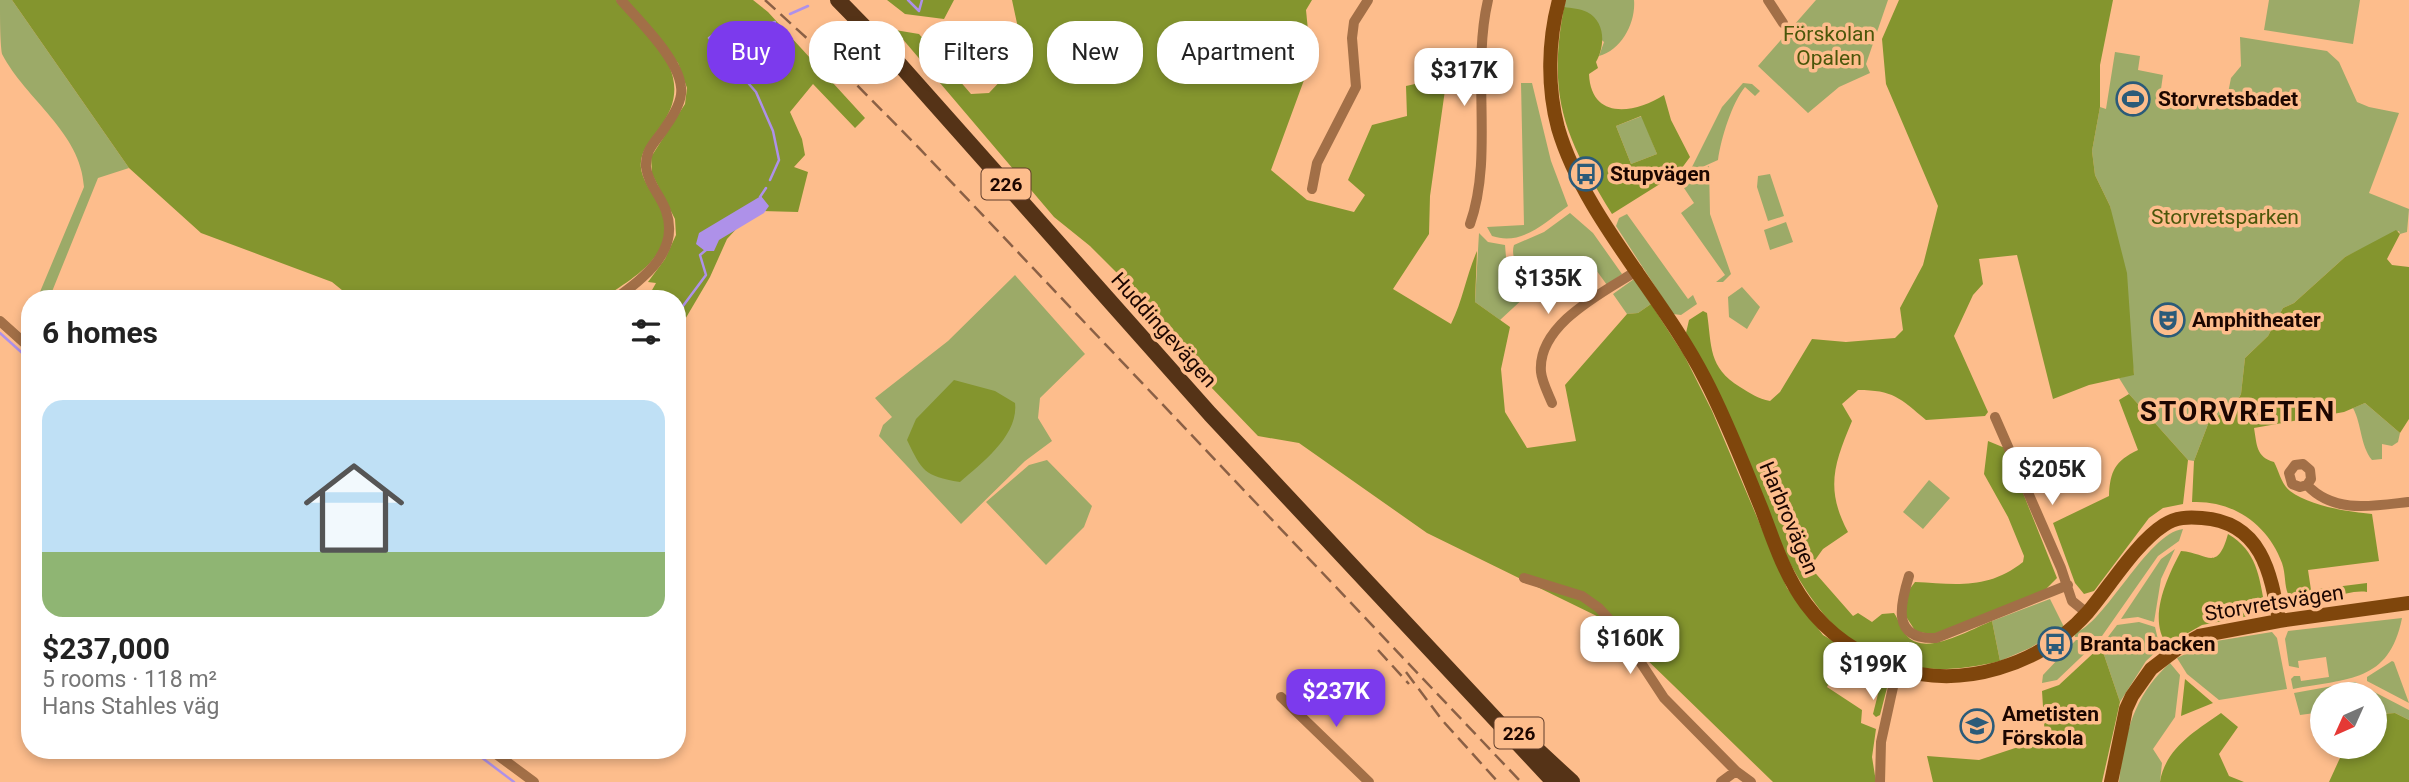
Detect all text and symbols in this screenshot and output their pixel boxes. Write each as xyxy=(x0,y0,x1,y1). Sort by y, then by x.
chip: Buy xyxy=(707,21,795,84)
chip: Rent xyxy=(809,21,905,84)
chip: Filters xyxy=(919,21,1033,84)
chip: New xyxy=(1047,21,1143,84)
chip: Apartment xyxy=(1157,21,1319,84)
park label: Förskolan Opalen xyxy=(1783,22,1875,70)
pin: $317K xyxy=(1415,48,1513,108)
text: $317K xyxy=(1430,57,1498,84)
sports icon: Storvretsbadet xyxy=(2114,80,2152,118)
place label: Storvretsbadet xyxy=(2158,87,2298,111)
bus stop icon: Stupvägen xyxy=(1567,155,1605,193)
place label: Stupvägen xyxy=(1610,162,1710,186)
road number: 226 xyxy=(982,168,1030,200)
park label: Storvretsparken xyxy=(2151,205,2299,229)
pin: $135K xyxy=(1499,256,1597,316)
text: $135K xyxy=(1514,265,1582,292)
street label: Huddingevägen xyxy=(1106,268,1222,392)
theatre icon: Amphitheater xyxy=(2149,301,2187,339)
place label: Amphitheater xyxy=(2192,308,2321,332)
icon: filters xyxy=(627,313,665,351)
text: 6 homes xyxy=(42,315,158,350)
district label: STORVRETEN xyxy=(2140,395,2336,428)
icon: home xyxy=(291,445,417,571)
pin: $205K xyxy=(2003,448,2101,507)
text: $205K xyxy=(2018,456,2086,483)
street label: Harbrovägen xyxy=(1755,458,1823,578)
street label: Storvretsvägen xyxy=(2203,580,2345,626)
pin: $160K xyxy=(1581,616,1679,676)
text: $160K xyxy=(1596,625,1664,652)
bus stop icon: Branta backen xyxy=(2036,625,2074,663)
text: $237,000 xyxy=(42,631,170,666)
place label: Branta backen xyxy=(2080,632,2215,656)
pin: $199K xyxy=(1824,642,1922,702)
text: $199K xyxy=(1839,651,1907,678)
text: 5 rooms · 118 m² xyxy=(42,666,217,693)
pin: $237K xyxy=(1287,670,1385,729)
text: $237K xyxy=(1302,678,1370,705)
north arrow xyxy=(2310,682,2387,760)
map controls xyxy=(2310,682,2387,759)
text: Hans Stahles väg xyxy=(42,693,219,720)
place label: Ametisten Förskola xyxy=(2002,702,2099,750)
school or university icon: Ametisten Förskola xyxy=(1958,707,1996,745)
road number: 226 xyxy=(1494,718,1544,748)

